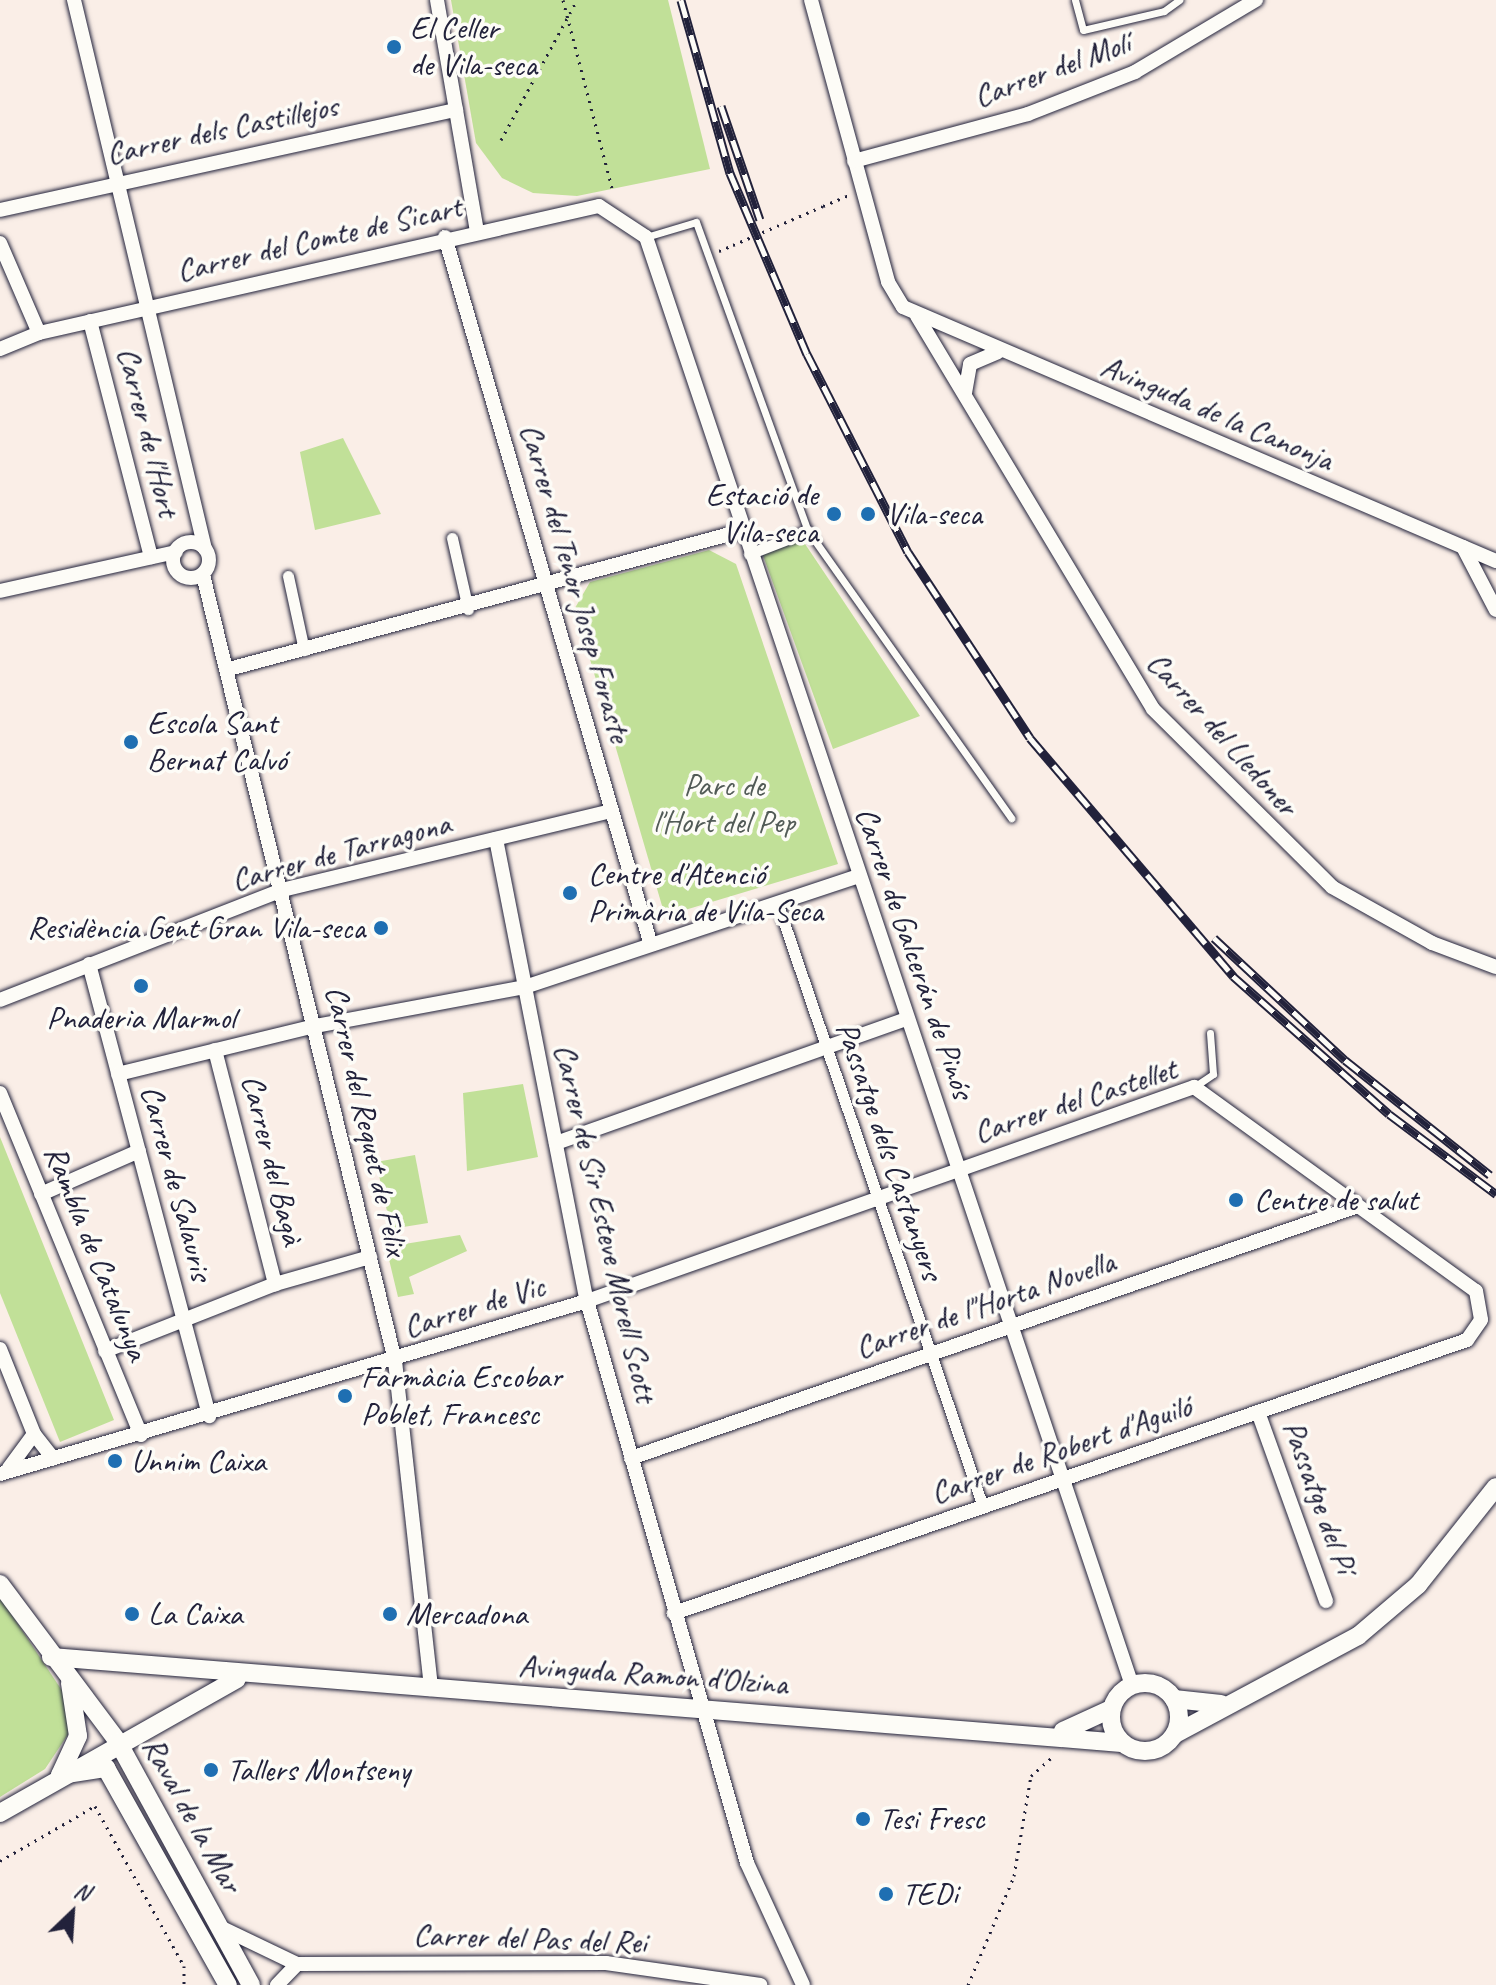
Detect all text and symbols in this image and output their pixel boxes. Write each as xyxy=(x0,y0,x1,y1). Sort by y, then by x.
place label: El Celler de Vila-seca xyxy=(410,10,536,85)
street label: Carrer del Molí xyxy=(969,24,1135,116)
marker: El Celler de Vila-seca xyxy=(385,38,403,56)
street label: Carrer dels Castillejos xyxy=(103,87,341,173)
street label: Carrer del Comte de Sicart xyxy=(173,188,465,290)
street label: Carrer de l'Hort xyxy=(108,343,188,521)
street label: Avinguda de la Canonja xyxy=(1094,346,1340,480)
street label: Carrer del Tenor Josep Foraste xyxy=(511,420,639,746)
place label: Estació de Vila-seca xyxy=(706,477,818,552)
place label: Vila-seca xyxy=(886,495,982,533)
marker: Vila-seca xyxy=(857,503,879,525)
marker: Estació de Vila-seca xyxy=(825,505,843,523)
street label: Carrer del Lledoner xyxy=(1138,644,1306,824)
place label: Escola Sant Bernat Calvó xyxy=(147,705,288,780)
marker: Escola Sant Bernat Calvó xyxy=(122,733,140,751)
park label: Parc de l'Hort del Pep xyxy=(653,767,795,842)
street label: Carrer de Galcerán de Pinós xyxy=(846,802,982,1104)
street label: Carrer de Tarragona xyxy=(227,804,455,900)
place label: Centre d'Atenció Primària de Vila-Seca xyxy=(588,856,823,931)
marker: Centre d'Atenció Primària de Vila-Seca xyxy=(559,882,581,904)
place label: Residència Gent Gran Vila-seca xyxy=(28,909,365,947)
marker: Residència Gent Gran Vila-seca xyxy=(372,919,390,937)
marker: Pnaderia Marmol xyxy=(132,977,150,995)
street label: Carrer del Requet de Fèlix xyxy=(316,982,416,1260)
place label: Pnaderia Marmol xyxy=(46,999,236,1037)
street label: Passatge dels Castanyers xyxy=(827,1017,951,1285)
street label: Carrer de Sir Esteve Morell Scott xyxy=(545,1041,665,1405)
street label: Carrer del Castellet xyxy=(969,1050,1181,1152)
street label: Carrer del Bagà xyxy=(232,1071,312,1249)
street label: Carrer de Salauris xyxy=(132,1081,220,1285)
street label: Rambla de Catalunya xyxy=(35,1140,157,1366)
place label: Centre de salut xyxy=(1254,1181,1418,1219)
marker: Centre de salut xyxy=(1225,1189,1247,1211)
street label: Carrer de l''Horta Novella xyxy=(850,1242,1120,1368)
street label: Carrer de Vic xyxy=(399,1267,549,1347)
place label: Farmàcia Escobar Poblet, Francesc xyxy=(361,1359,560,1434)
marker: Farmàcia Escobar Poblet, Francesc xyxy=(336,1387,354,1405)
street label: Carrer de Robert d'Aguiló xyxy=(926,1387,1196,1513)
street label: Passatge del Pí xyxy=(1274,1416,1364,1578)
place label: Unnim Caixa xyxy=(131,1442,266,1480)
marker: Unnim Caixa xyxy=(106,1452,124,1470)
place label: La Caixa xyxy=(148,1595,243,1633)
place label: Mercadona xyxy=(406,1595,527,1633)
marker: La Caixa xyxy=(123,1605,141,1623)
marker: Mercadona xyxy=(381,1605,399,1623)
street label: Avinguda Ramon d'Olzina xyxy=(518,1647,788,1703)
street label: Raval de la Mar xyxy=(133,1730,251,1900)
place label: Tallers Montseny xyxy=(227,1751,410,1789)
marker: Tallers Montseny xyxy=(202,1761,220,1779)
place label: Tesi Fresc xyxy=(879,1800,985,1838)
marker: Tesi Fresc xyxy=(854,1810,872,1828)
north arrow xyxy=(32,1873,112,1953)
place label: TEDi xyxy=(902,1875,958,1913)
text: N xyxy=(70,1876,94,1907)
marker: TEDi xyxy=(877,1885,895,1903)
street label: Carrer del Pas del Rei xyxy=(413,1916,647,1962)

